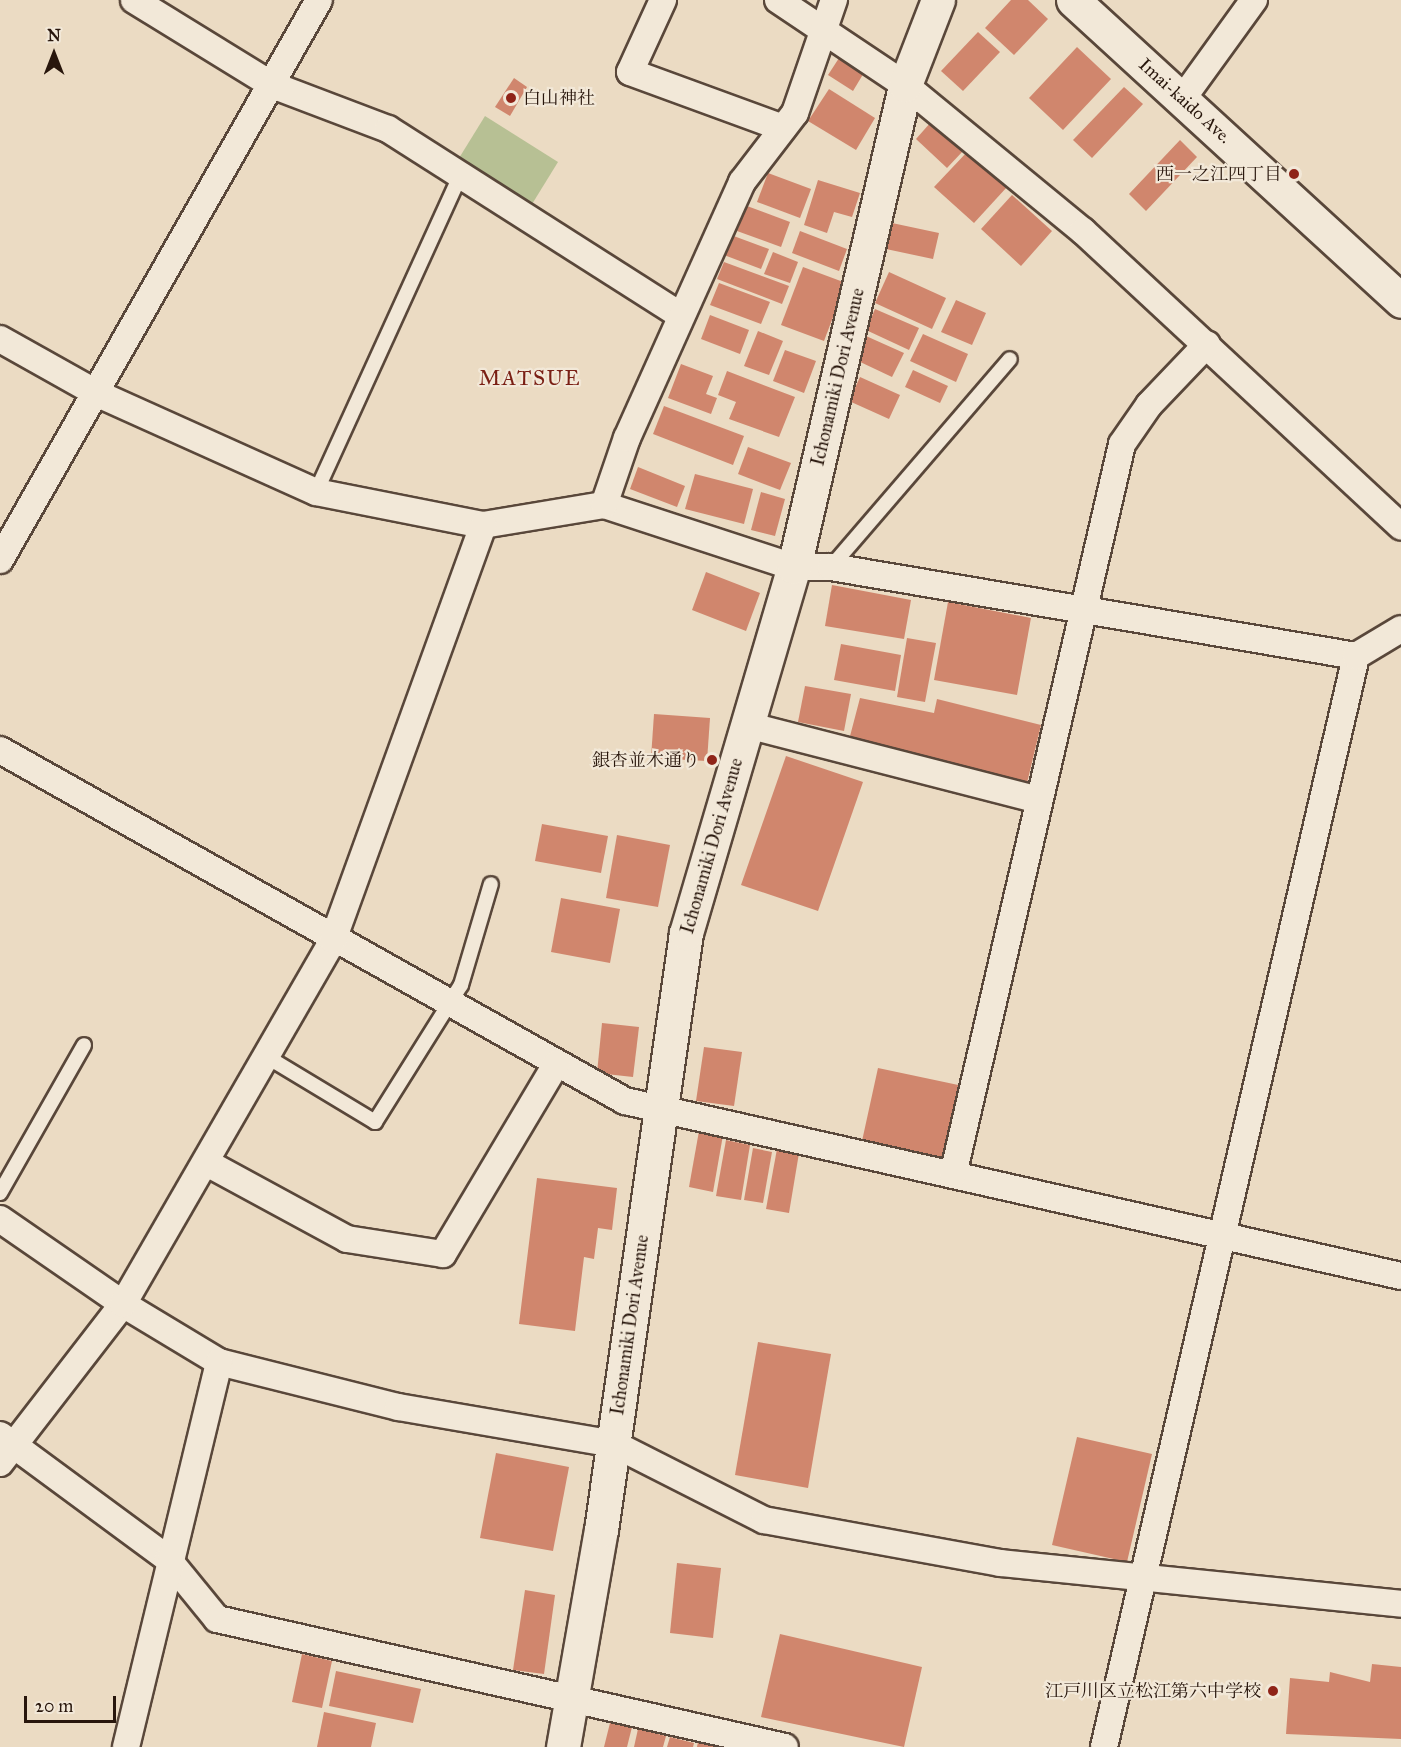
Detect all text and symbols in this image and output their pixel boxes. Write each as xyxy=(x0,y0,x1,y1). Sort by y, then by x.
north arrow xyxy=(24,24,84,84)
text: N xyxy=(47,26,61,45)
street label: Imai-kaido Ave. xyxy=(1134,54,1236,148)
place label: 白山神社 xyxy=(523,87,595,109)
marker: 白山神社 xyxy=(504,91,518,105)
place label: 西一之江四丁目 xyxy=(1156,163,1282,185)
marker: 西一之江四丁目 xyxy=(1287,167,1301,181)
street label: Ichonamiki Dori Avenue xyxy=(807,286,869,468)
district label: MATSUE xyxy=(479,365,581,391)
place label: 銀杏並木通り xyxy=(592,749,700,771)
marker: 銀杏並木通り xyxy=(705,753,719,767)
street label: Ichonamiki Dori Avenue xyxy=(677,756,747,936)
street label: Ichonamiki Dori Avenue xyxy=(607,1234,653,1416)
place label: 江戸川区立松江第六中学校 xyxy=(1045,1680,1261,1702)
scale bar xyxy=(27,1684,118,1722)
marker: 江戸川区立松江第六中学校 xyxy=(1266,1684,1280,1698)
text: 20 m xyxy=(35,1695,73,1717)

